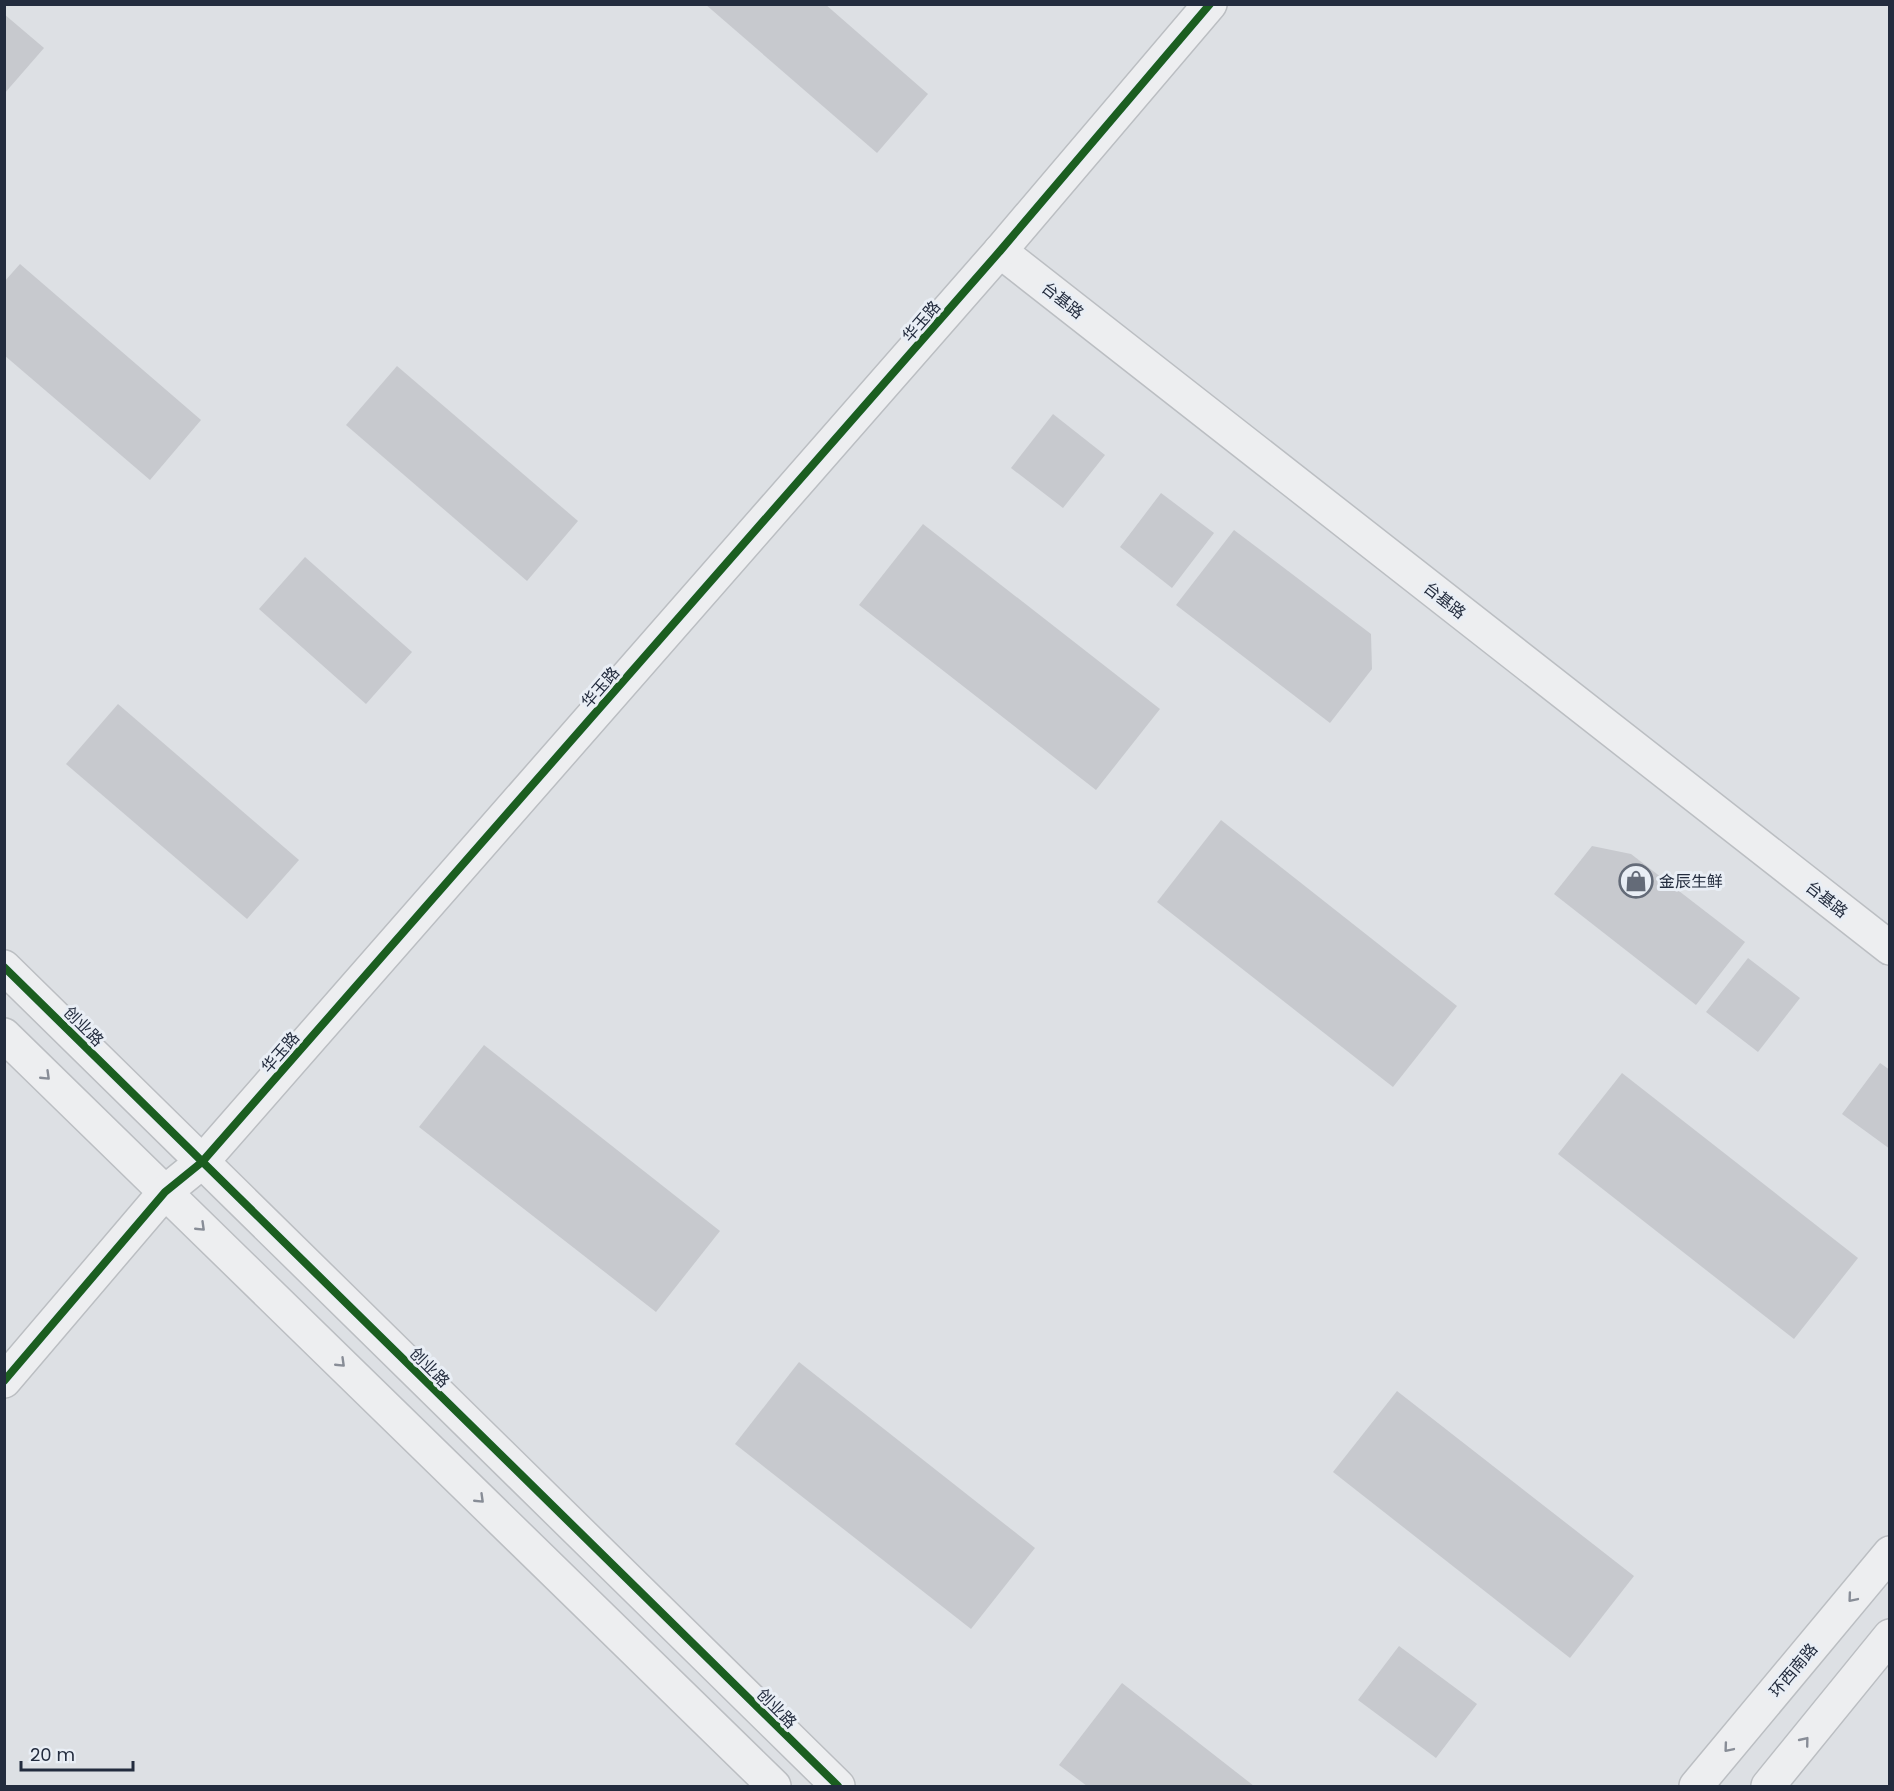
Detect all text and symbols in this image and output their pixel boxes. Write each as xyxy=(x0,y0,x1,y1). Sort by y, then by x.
street label: 台基路 xyxy=(1037,277,1089,324)
street label: 华玉路 xyxy=(897,296,946,347)
street label: 台基路 xyxy=(1419,577,1471,624)
street label: 华玉路 xyxy=(576,662,625,713)
shop icon: 金辰生鲜 xyxy=(1618,863,1654,899)
place label: 金辰生鲜 xyxy=(1659,870,1723,893)
street label: 台基路 xyxy=(1801,876,1853,923)
street label: 创业路 xyxy=(59,1001,109,1051)
street label: 华玉路 xyxy=(256,1027,305,1078)
one-way arrow xyxy=(39,1069,50,1080)
one-way arrow xyxy=(194,1220,204,1231)
street label: 创业路 xyxy=(405,1342,455,1392)
one-way arrow xyxy=(333,1356,344,1367)
one-way arrow xyxy=(473,1492,484,1503)
one-way arrow xyxy=(1849,1591,1860,1602)
street label: 环西南路 xyxy=(1764,1638,1823,1702)
street label: 创业路 xyxy=(752,1683,802,1733)
scale bar xyxy=(21,1734,134,1772)
one-way arrow xyxy=(1797,1737,1808,1748)
one-way arrow xyxy=(1724,1741,1735,1752)
text: 20 m xyxy=(30,1742,75,1767)

